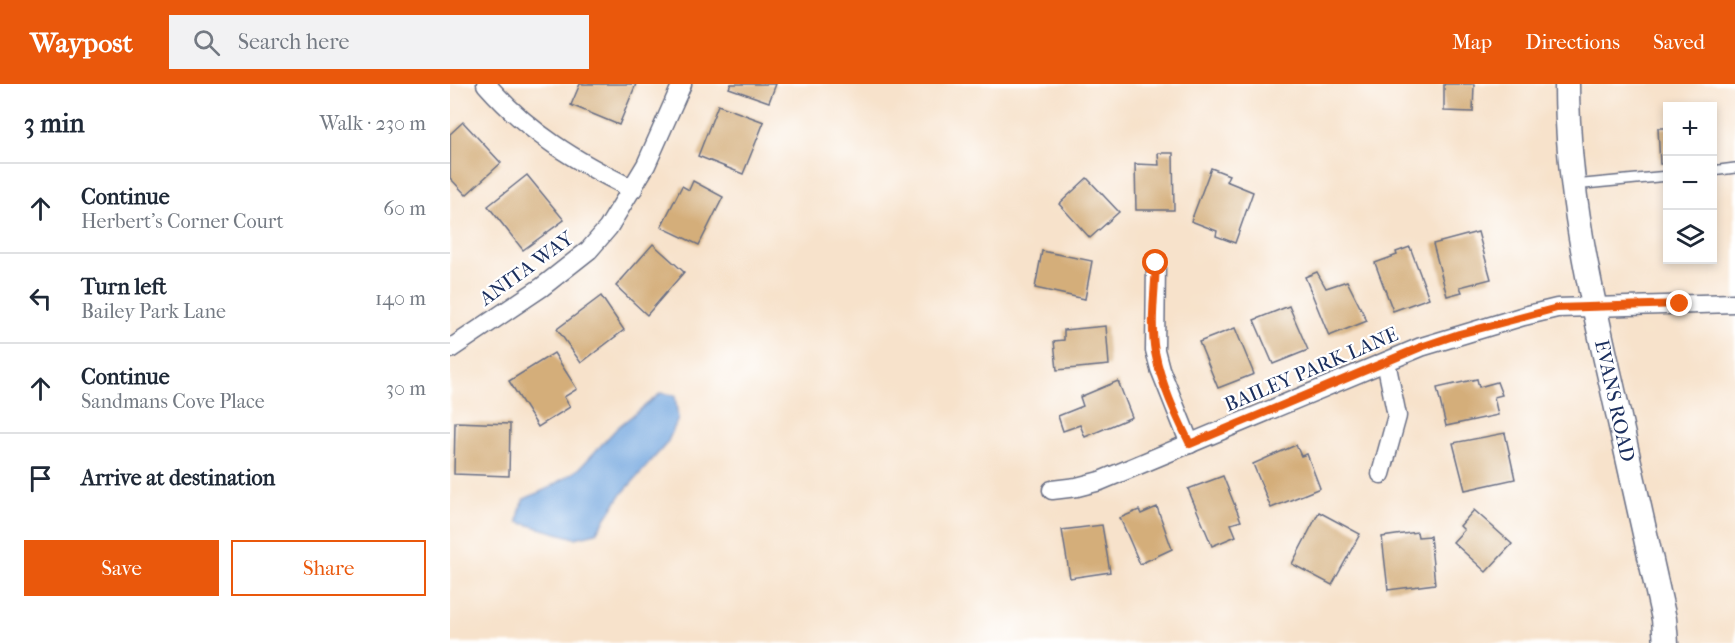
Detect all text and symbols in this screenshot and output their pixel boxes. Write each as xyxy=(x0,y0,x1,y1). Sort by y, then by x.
search box xyxy=(169,15,589,69)
text: Waypost xyxy=(30,26,133,59)
icon: search xyxy=(190,26,223,59)
text: Search here xyxy=(238,29,349,55)
text: Map xyxy=(1452,30,1492,54)
text: Directions xyxy=(1525,30,1620,54)
text: Saved xyxy=(1653,30,1705,54)
map controls xyxy=(1663,102,1717,264)
button: + xyxy=(1663,102,1717,156)
text: 3 min xyxy=(24,108,85,139)
text: Walk · 230 m xyxy=(320,112,426,135)
button: − xyxy=(1663,156,1717,210)
text: Continue xyxy=(81,184,170,210)
icon: ahead xyxy=(24,192,57,225)
text: 60 m xyxy=(383,197,426,220)
text: Herbert's Corner Court xyxy=(81,210,284,233)
button: layers xyxy=(1663,210,1717,264)
street label: ANITA WAY xyxy=(474,226,579,311)
route start xyxy=(1142,249,1168,275)
text: Turn left xyxy=(81,274,167,300)
icon: left xyxy=(24,282,57,315)
text: 140 m xyxy=(375,287,426,310)
route end xyxy=(1666,290,1692,316)
text: Bailey Park Lane xyxy=(81,300,226,323)
street label: BAILEY PARK LANE xyxy=(1221,322,1401,416)
street label: EVANS ROAD xyxy=(1590,338,1639,464)
text: Continue xyxy=(81,364,170,390)
icon: ahead xyxy=(24,372,57,405)
text: 30 m xyxy=(386,377,426,400)
text: Sandmans Cove Place xyxy=(81,390,265,413)
icon: arrive xyxy=(24,462,57,495)
text: Arrive at destination xyxy=(81,465,275,491)
button: Save xyxy=(24,540,219,596)
button: Share xyxy=(231,540,426,596)

